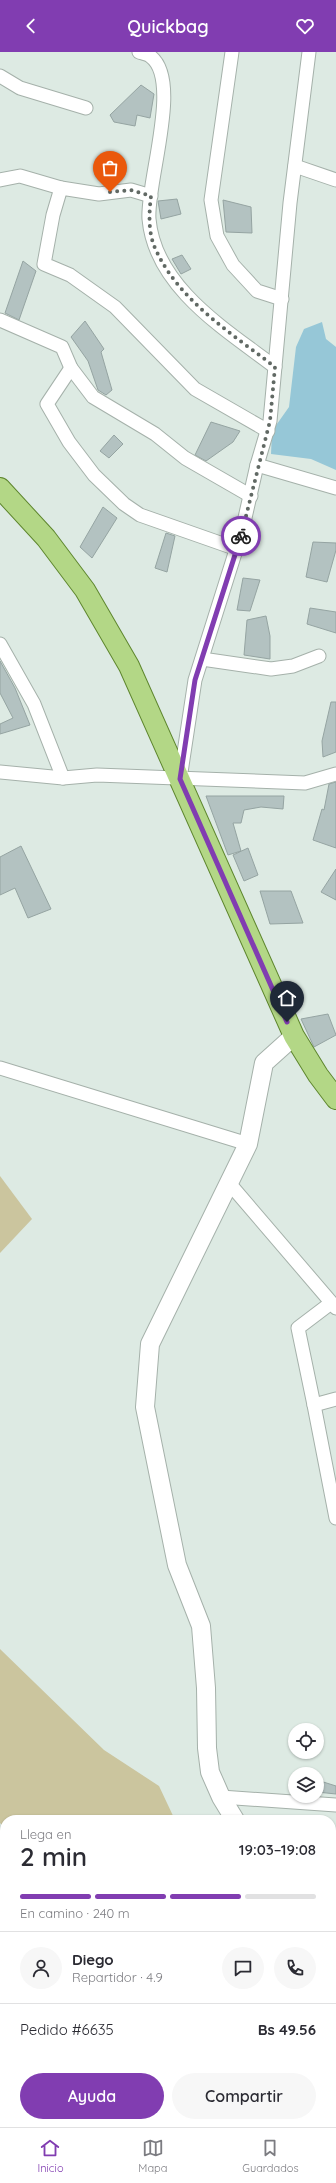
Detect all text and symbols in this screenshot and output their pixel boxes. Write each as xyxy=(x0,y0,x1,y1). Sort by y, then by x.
icon: back xyxy=(20,15,42,37)
text: Quickbag xyxy=(127,15,209,38)
icon: heart xyxy=(294,15,316,37)
pin xyxy=(93,151,127,192)
icon: bag xyxy=(99,157,121,179)
courier xyxy=(221,516,261,556)
icon: bike xyxy=(230,525,252,547)
pin xyxy=(270,981,304,1022)
icon: home xyxy=(276,987,298,1009)
map controls xyxy=(288,1723,324,1803)
button: locate xyxy=(288,1723,324,1759)
button: layers xyxy=(288,1767,324,1803)
text: Llega en xyxy=(20,1826,71,1842)
text: 2 min xyxy=(20,1840,87,1873)
text: 19:03–19:08 xyxy=(239,1840,316,1859)
text: En camino · 240 m xyxy=(20,1905,130,1921)
button: person xyxy=(20,1947,62,1989)
button: chat xyxy=(222,1947,264,1989)
button: phone xyxy=(274,1947,316,1989)
text: Diego xyxy=(72,1950,114,1969)
text: Repartidor · 4.9 xyxy=(72,1969,163,1985)
text: Pedido #6635 xyxy=(20,2020,114,2039)
text: Bs 49.56 xyxy=(258,2020,316,2039)
button: Ayuda xyxy=(20,2073,164,2119)
button: Compartir xyxy=(172,2073,316,2119)
tab: Inicio xyxy=(37,2137,64,2175)
tab: Mapa xyxy=(138,2137,167,2175)
tab: Guardados xyxy=(242,2137,299,2175)

